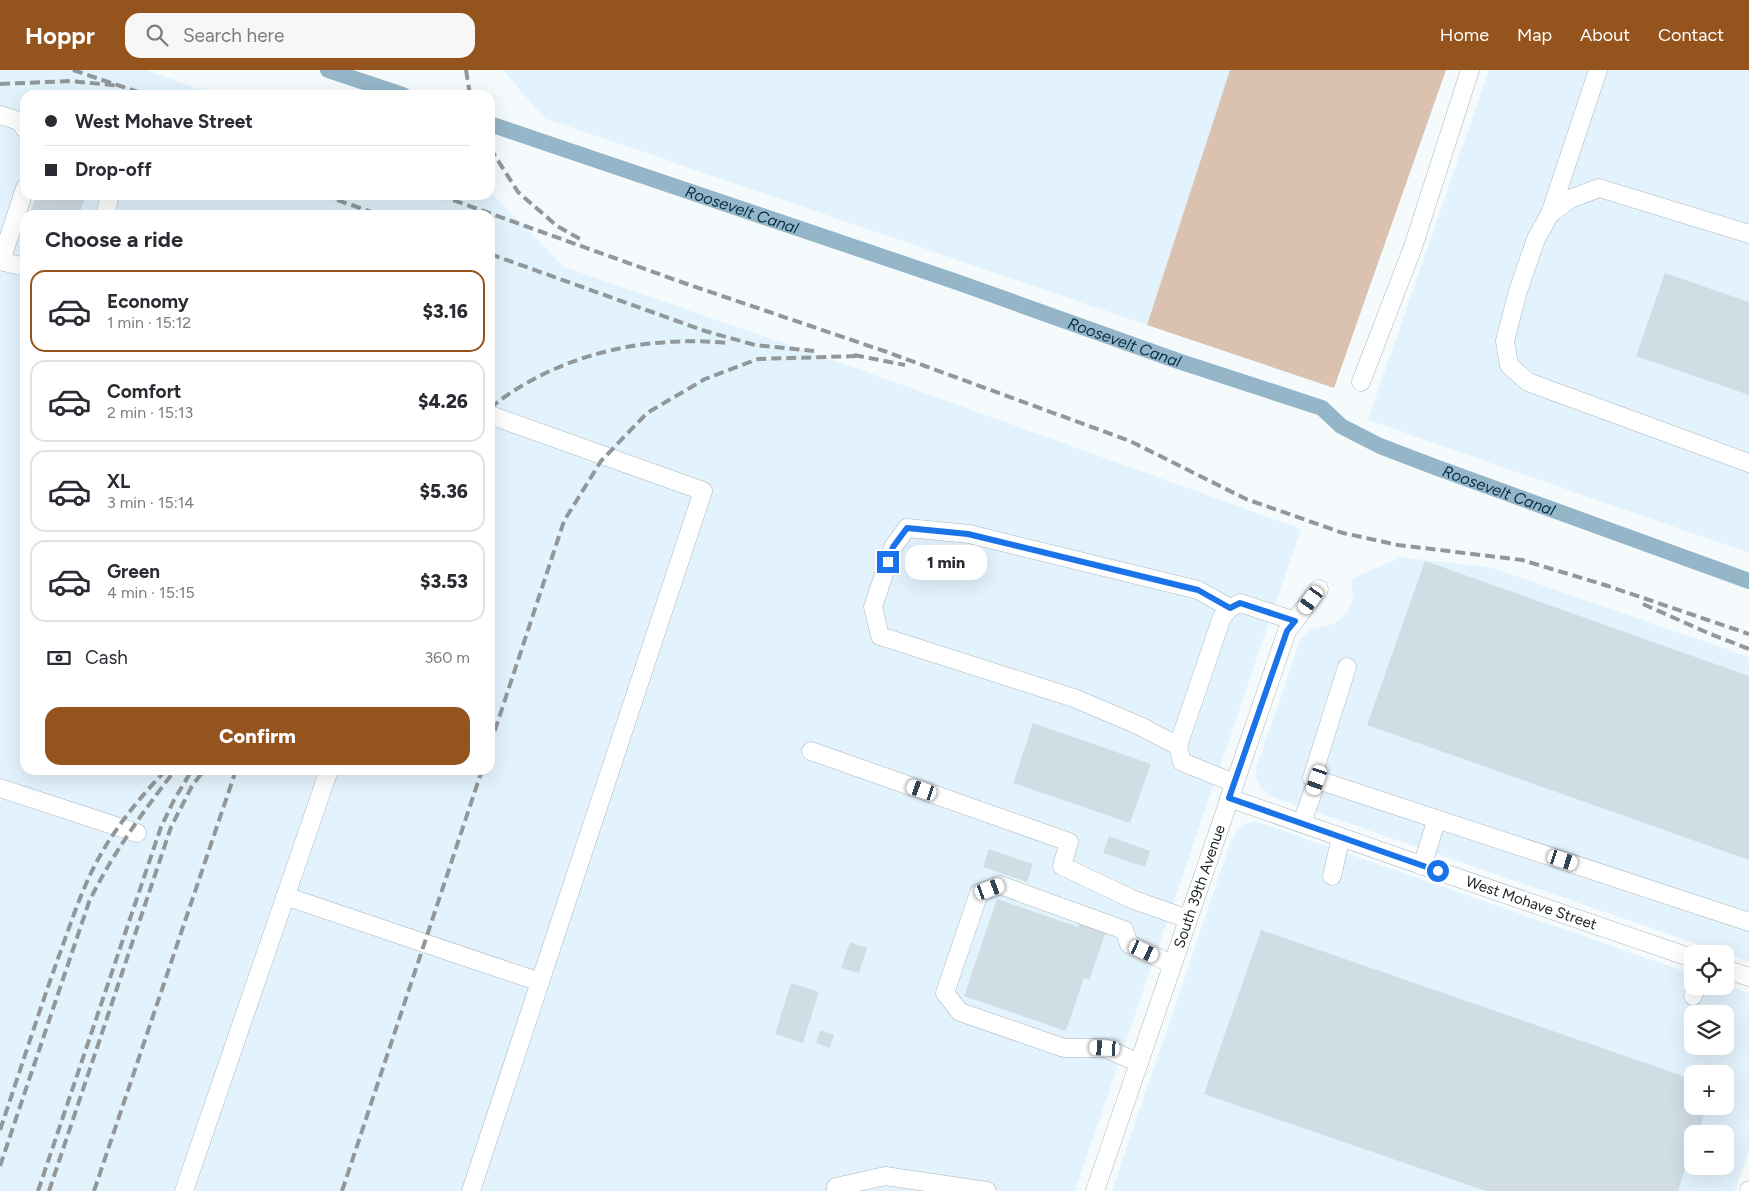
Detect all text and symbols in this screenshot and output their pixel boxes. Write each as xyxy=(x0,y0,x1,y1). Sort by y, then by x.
search box xyxy=(125,13,475,58)
text: Hoppr xyxy=(25,21,95,50)
icon: search xyxy=(143,21,171,49)
text: Search here xyxy=(183,24,284,47)
text: Home xyxy=(1440,24,1489,46)
text: Map xyxy=(1517,24,1552,46)
text: About xyxy=(1580,24,1630,46)
text: Contact xyxy=(1658,24,1724,46)
text: West Mohave Street xyxy=(75,110,253,133)
text: Drop-off xyxy=(75,158,152,181)
water label: Roosevelt Canal xyxy=(683,182,801,238)
text: Choose a ride xyxy=(45,226,183,253)
icon: car xyxy=(47,289,92,334)
text: Economy xyxy=(107,290,189,313)
text: $3.16 xyxy=(423,300,468,323)
text: 1 min · 15:12 xyxy=(107,313,191,332)
water label: Roosevelt Canal xyxy=(1065,314,1184,371)
icon: car xyxy=(47,379,92,424)
text: Comfort xyxy=(107,380,182,403)
text: $4.26 xyxy=(418,390,468,413)
text: 2 min · 15:13 xyxy=(107,403,193,422)
water label: Roosevelt Canal xyxy=(1440,462,1558,520)
icon: car xyxy=(47,469,92,514)
text: XL xyxy=(107,470,130,493)
text: $5.36 xyxy=(420,480,468,503)
text: 3 min · 15:14 xyxy=(107,493,194,512)
callout: 1 min xyxy=(906,544,988,580)
route end xyxy=(877,551,899,573)
text: 1 min xyxy=(927,553,965,572)
icon: car xyxy=(47,559,92,604)
text: Green xyxy=(107,560,160,583)
text: $3.53 xyxy=(420,570,468,593)
text: 4 min · 15:15 xyxy=(107,583,195,602)
car xyxy=(1296,583,1325,617)
icon: cash xyxy=(45,644,73,672)
text: Cash xyxy=(85,646,128,669)
text: 360 m xyxy=(424,648,470,667)
button: Confirm xyxy=(45,707,470,765)
car xyxy=(1305,763,1328,797)
car xyxy=(905,778,938,802)
street label: South 39th Avenue xyxy=(1170,822,1229,950)
car xyxy=(1546,848,1579,872)
route start xyxy=(1427,860,1449,882)
street label: West Mohave Street xyxy=(1463,872,1599,934)
car xyxy=(973,877,1006,901)
car xyxy=(1127,938,1160,964)
map controls xyxy=(1684,945,1734,1175)
button: locate xyxy=(1684,945,1734,995)
button: layers xyxy=(1684,1005,1734,1055)
car xyxy=(1089,1040,1120,1056)
button: + xyxy=(1684,1065,1734,1115)
button: − xyxy=(1684,1125,1734,1175)

